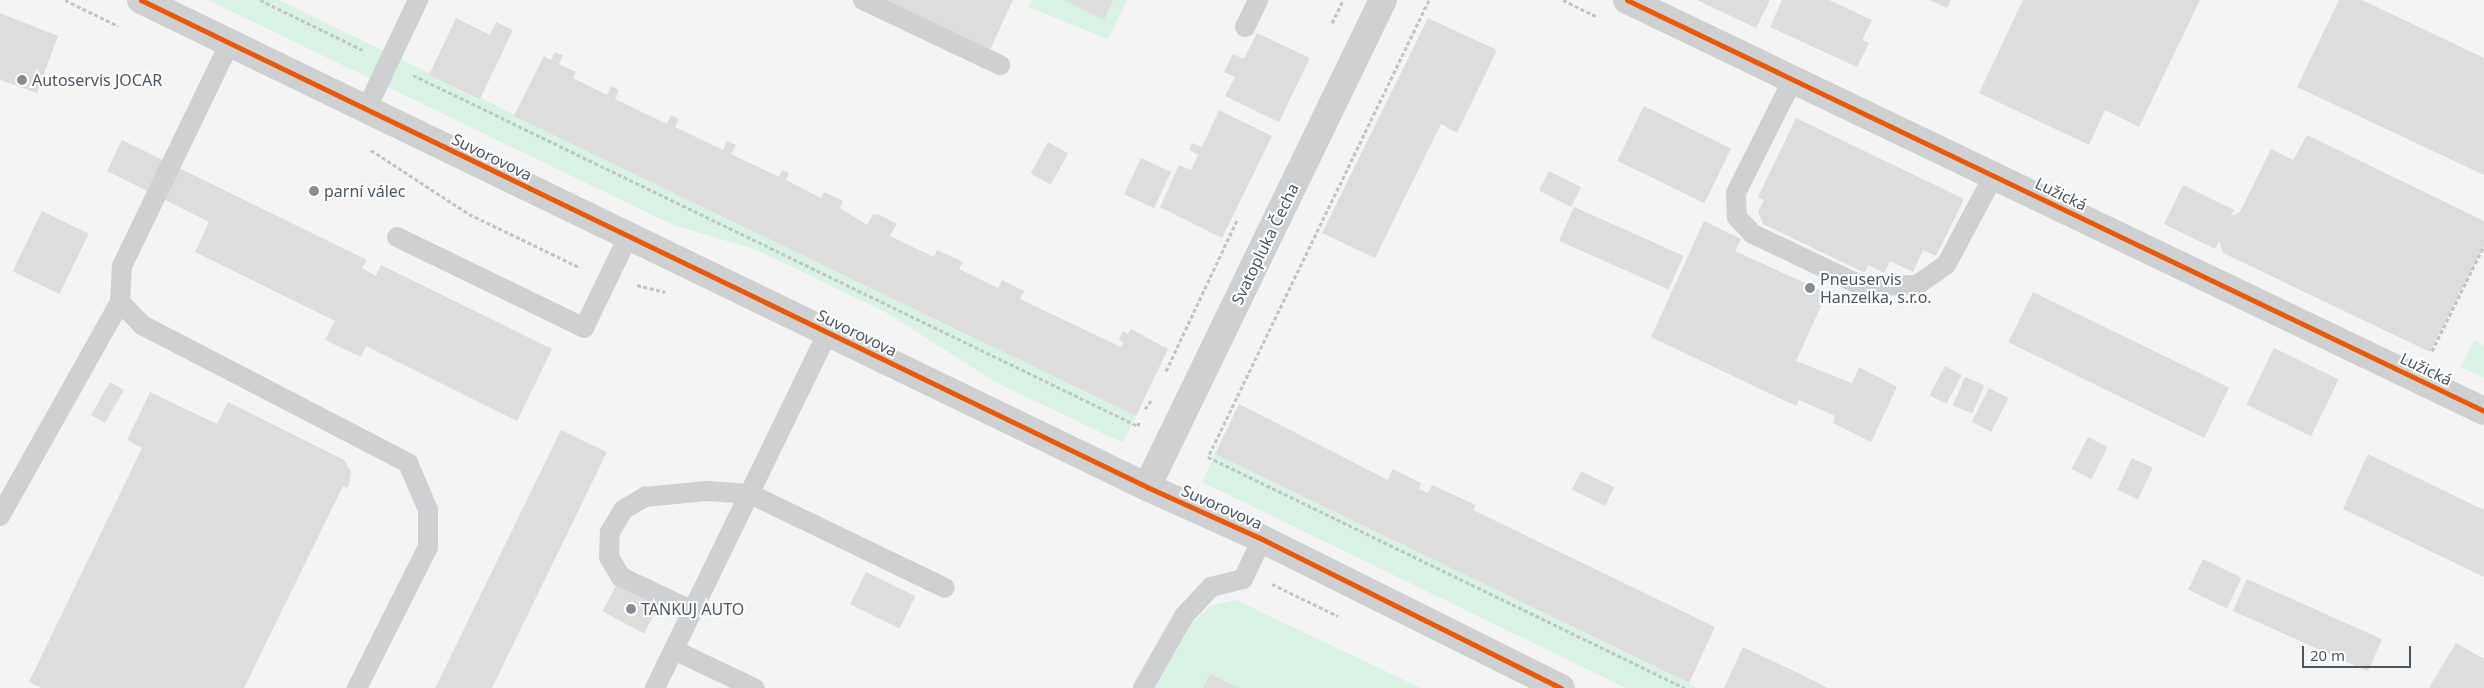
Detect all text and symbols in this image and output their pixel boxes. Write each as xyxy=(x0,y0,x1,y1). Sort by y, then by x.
place label: Autoservis JOCAR xyxy=(32,70,162,90)
marker: Autoservis JOCAR xyxy=(16,74,28,86)
street label: Suvorovova xyxy=(449,129,535,185)
street label: Lužická xyxy=(2032,173,2090,215)
street label: Svatopluka Čecha xyxy=(1227,180,1303,308)
place label: parní válec xyxy=(324,181,406,201)
marker: parní válec xyxy=(308,185,320,197)
place label: Pneuservis Hanzelka, s.r.o. xyxy=(1820,269,1932,307)
marker: Pneuservis Hanzelka, s.r.o. xyxy=(1804,282,1816,294)
street label: Suvorovova xyxy=(814,305,900,361)
street label: Lužická xyxy=(2397,348,2455,390)
street label: Suvorovova xyxy=(1178,481,1266,533)
place label: TANKUJ AUTO xyxy=(641,599,744,619)
marker: TANKUJ AUTO xyxy=(625,603,637,615)
scale bar xyxy=(2304,636,2413,668)
text: 20 m xyxy=(2310,645,2345,665)

